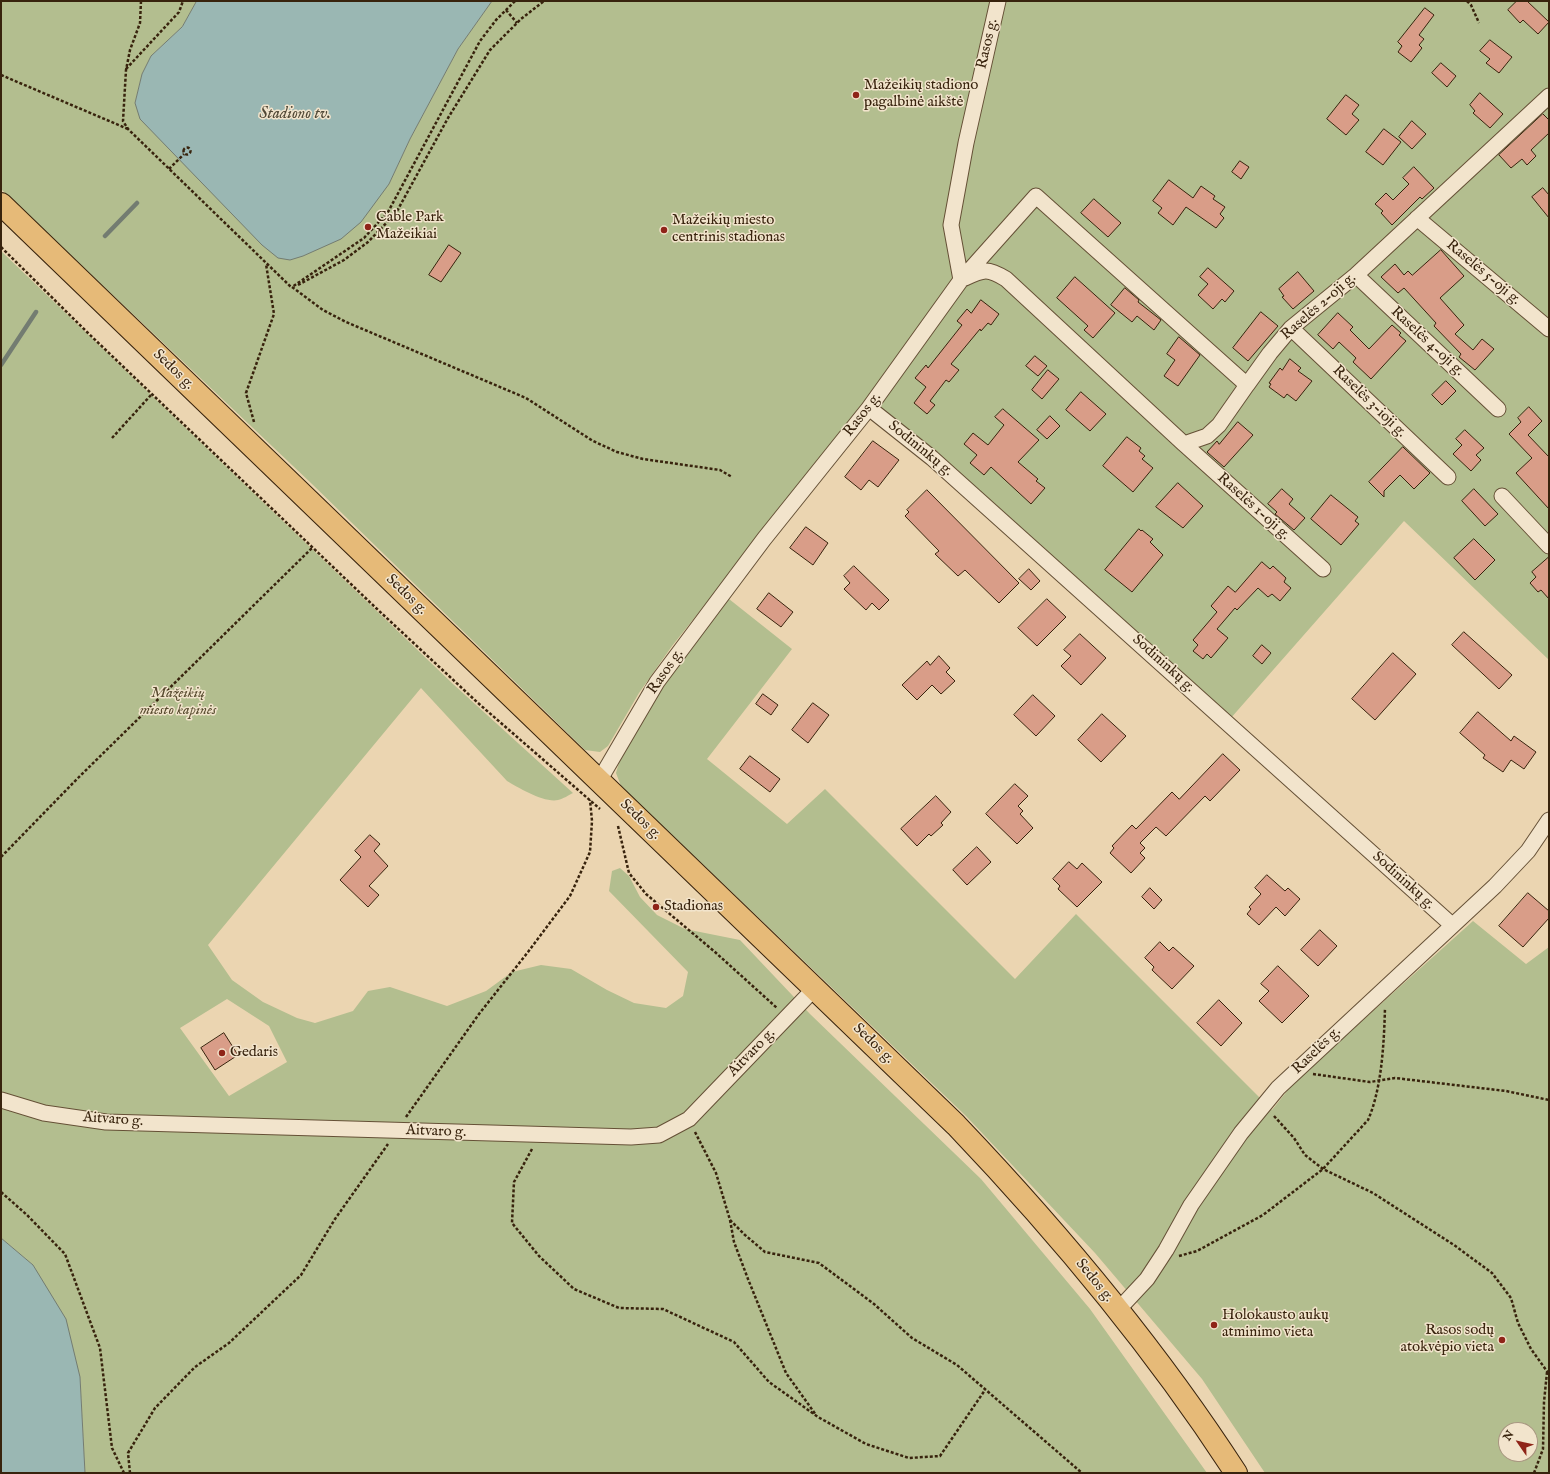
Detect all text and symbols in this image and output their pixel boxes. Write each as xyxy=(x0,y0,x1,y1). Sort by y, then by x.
street label: Rasos g. xyxy=(973,17,1003,71)
place label: Mažeikių stadiono pagalbinė aikštė xyxy=(864,77,978,112)
marker: Mažeikių stadiono pagalbinė aikštė xyxy=(851,90,861,100)
water label: Stadiono tv. xyxy=(259,105,331,125)
place label: Cable Park Mažeikiai xyxy=(376,209,444,244)
place label: Mažeikių miesto centrinis stadionas xyxy=(672,212,785,247)
marker: Cable Park Mažeikiai xyxy=(363,222,373,232)
marker: Mažeikių miesto centrinis stadionas xyxy=(659,225,669,235)
street label: Raselės 5-oji g. xyxy=(1442,237,1524,309)
street label: Raselės 2-oji g. xyxy=(1278,270,1360,344)
street label: Raselės 4-oji g. xyxy=(1387,303,1467,381)
street label: Sedos g. xyxy=(149,346,197,394)
street label: Raselės 3-ioji g. xyxy=(1328,362,1410,442)
street label: Rasos g. xyxy=(840,389,886,441)
street label: Sodininkų g. xyxy=(884,417,956,481)
street label: Raselės 1-oji g. xyxy=(1213,469,1293,545)
street label: Sedos g. xyxy=(382,571,430,619)
street label: Sodininkų g. xyxy=(1128,631,1198,697)
street label: Rasos g. xyxy=(644,646,688,698)
park label: Mažeikių miesto kapinės xyxy=(140,685,216,720)
street label: Sedos g. xyxy=(616,796,664,844)
street label: Sodininkų g. xyxy=(1368,848,1438,914)
place label: Stadionas xyxy=(664,898,723,916)
marker: Stadionas xyxy=(651,902,661,912)
street label: Sedos g. xyxy=(849,1020,897,1068)
street label: Raselės g. xyxy=(1289,1023,1345,1079)
street label: Aitvaro g. xyxy=(725,1025,779,1081)
place label: Gedaris xyxy=(230,1044,278,1062)
marker: Gedaris xyxy=(217,1048,227,1058)
street label: Aitvaro g. xyxy=(82,1109,144,1131)
street label: Aitvaro g. xyxy=(405,1122,467,1142)
street label: Sedos g. xyxy=(1071,1256,1117,1306)
place label: Holokausto aukų atminimo vieta xyxy=(1222,1307,1329,1342)
marker: Holokausto aukų atminimo vieta xyxy=(1209,1320,1219,1330)
place label: Rasos sodų atokvėpio vieta xyxy=(1400,1322,1494,1357)
marker: Rasos sodų atokvėpio vieta xyxy=(1497,1335,1507,1345)
north arrow xyxy=(1498,1422,1538,1462)
text: N xyxy=(1500,1428,1517,1444)

